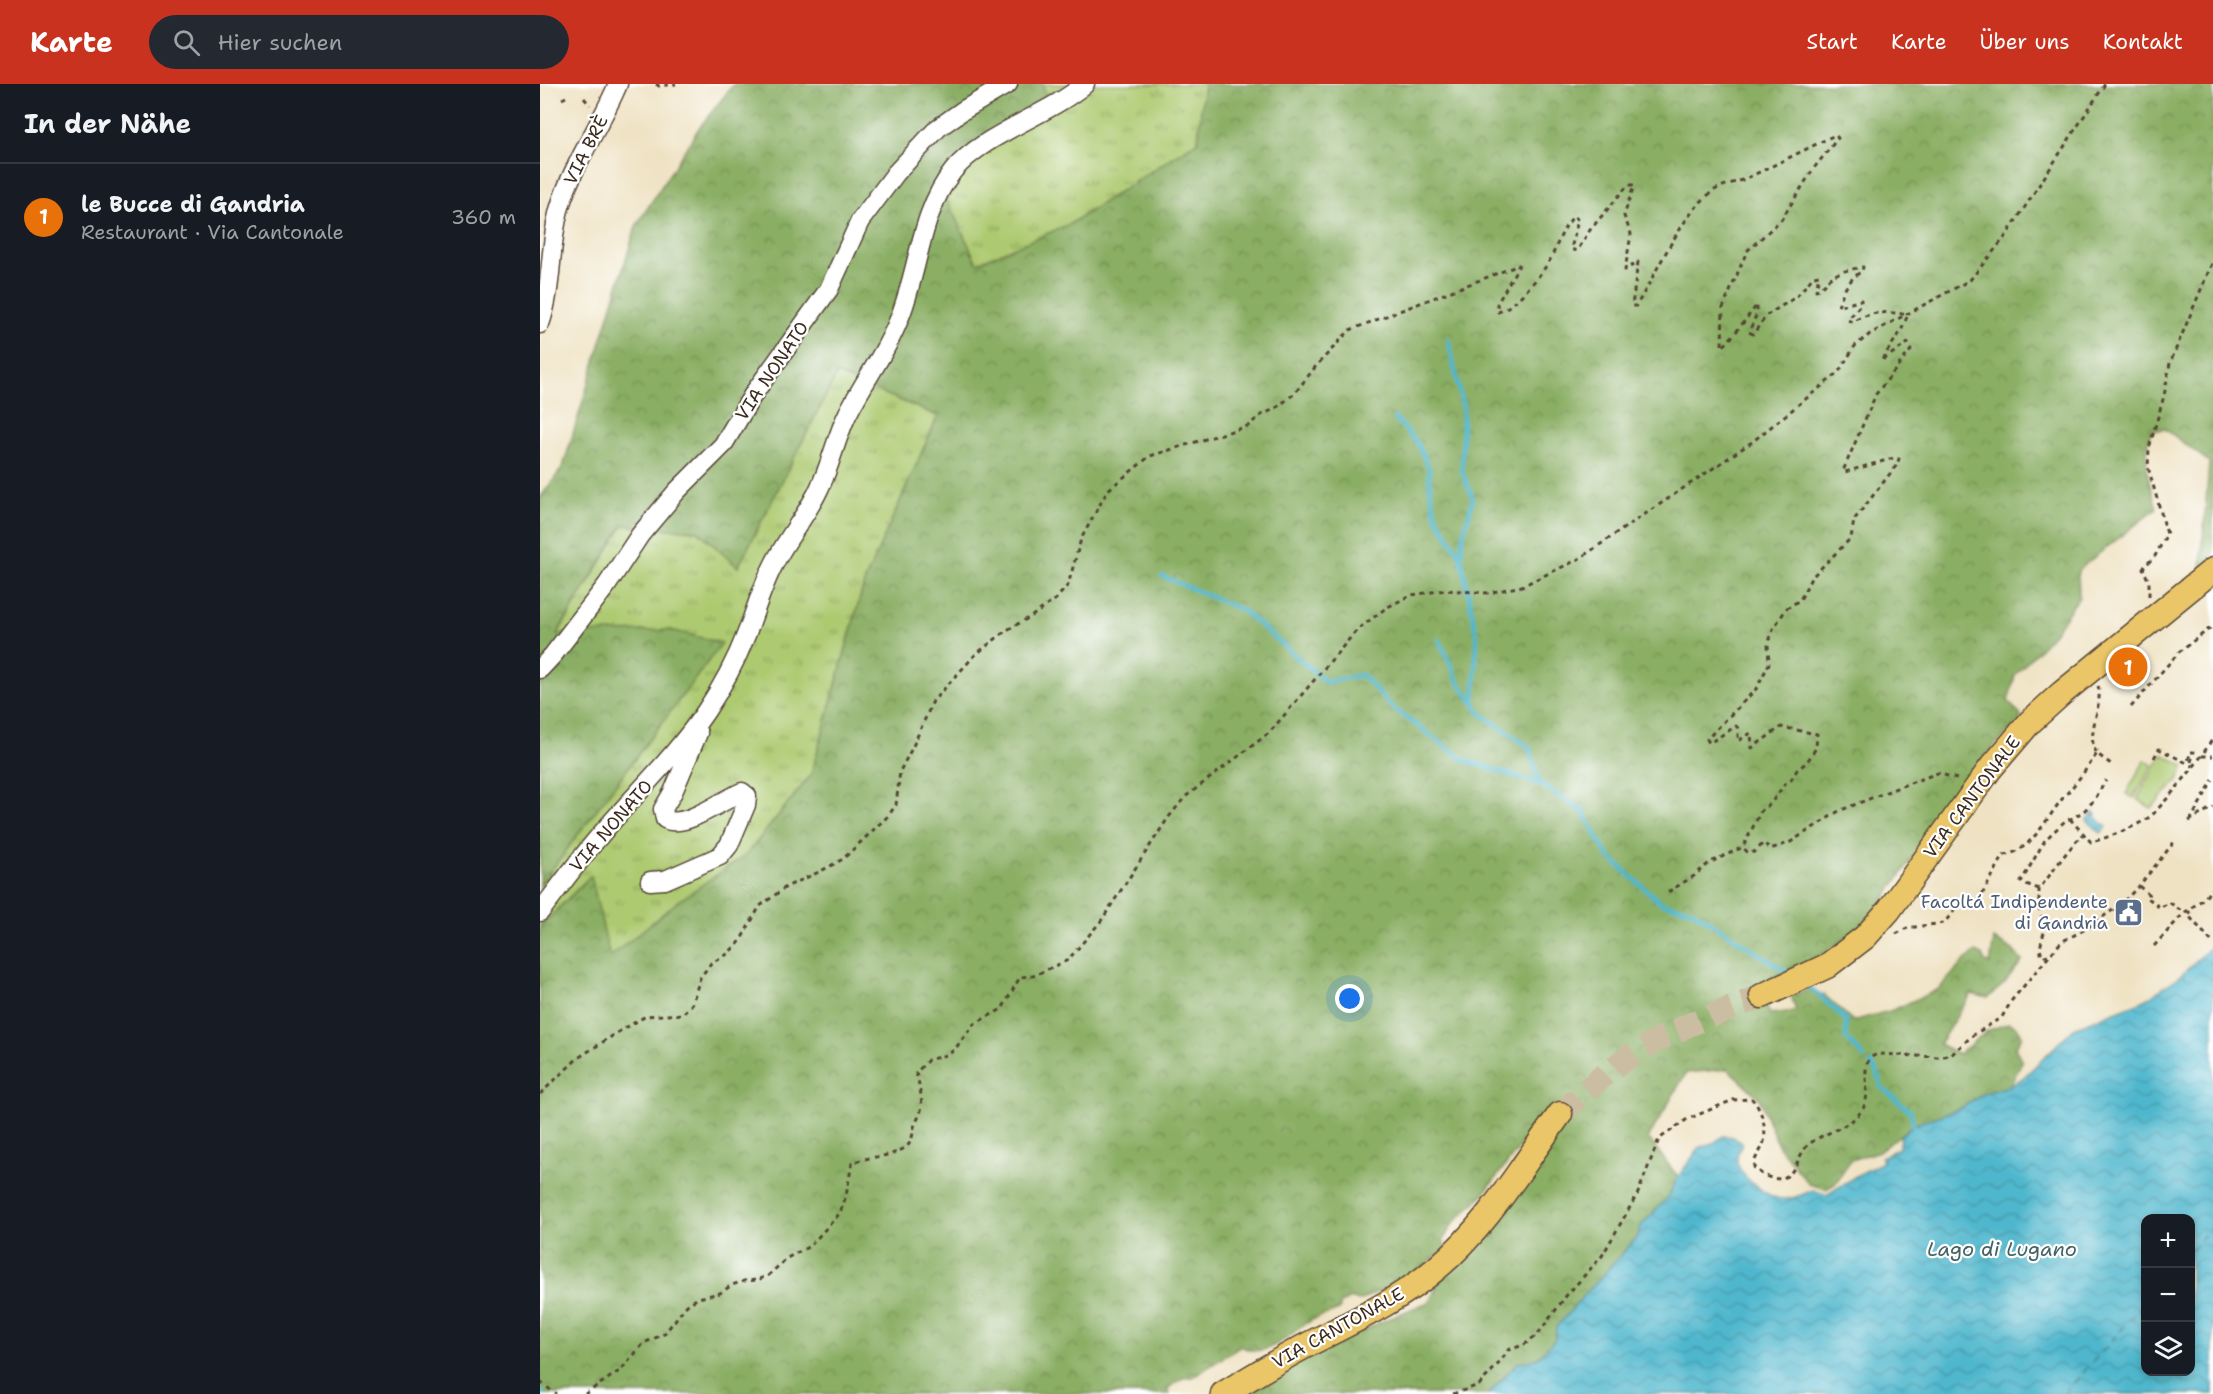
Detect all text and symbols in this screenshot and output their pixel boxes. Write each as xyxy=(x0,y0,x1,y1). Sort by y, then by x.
search box xyxy=(149,15,569,69)
text: Karte xyxy=(30,23,113,61)
icon: search xyxy=(170,26,203,59)
text: Hier suchen xyxy=(218,28,342,57)
text: Start xyxy=(1807,28,1858,56)
text: Karte xyxy=(1891,28,1947,56)
text: Über uns xyxy=(1980,28,2070,56)
text: Kontakt xyxy=(2103,28,2183,56)
text: In der Nähe xyxy=(24,106,191,141)
street label: VIA BRÈ xyxy=(558,111,614,189)
text: le Bucce di Gandria xyxy=(81,190,305,219)
text: 1 xyxy=(39,204,48,230)
text: 360 m xyxy=(451,204,516,230)
text: Restaurant · Via Cantonale xyxy=(81,219,344,245)
street label: VIA NONATO xyxy=(730,317,814,425)
pin: 1 xyxy=(2108,644,2148,690)
street label: VIA CANTONALE xyxy=(1918,731,2026,863)
street label: VIA NONATO xyxy=(564,775,658,877)
place label: Facoltá Indipendente di Gandria xyxy=(1921,890,2108,935)
public building icon: Facoltá Indipendente di Gandria xyxy=(2113,896,2145,928)
your location xyxy=(1335,984,1364,1013)
map controls xyxy=(2141,1214,2195,1376)
button: + xyxy=(2141,1214,2195,1268)
water label: Lago di Lugano xyxy=(1927,1236,2077,1262)
button: − xyxy=(2141,1268,2195,1322)
street label: VIA CANTONALE xyxy=(1268,1282,1408,1374)
button: layers xyxy=(2141,1322,2195,1376)

